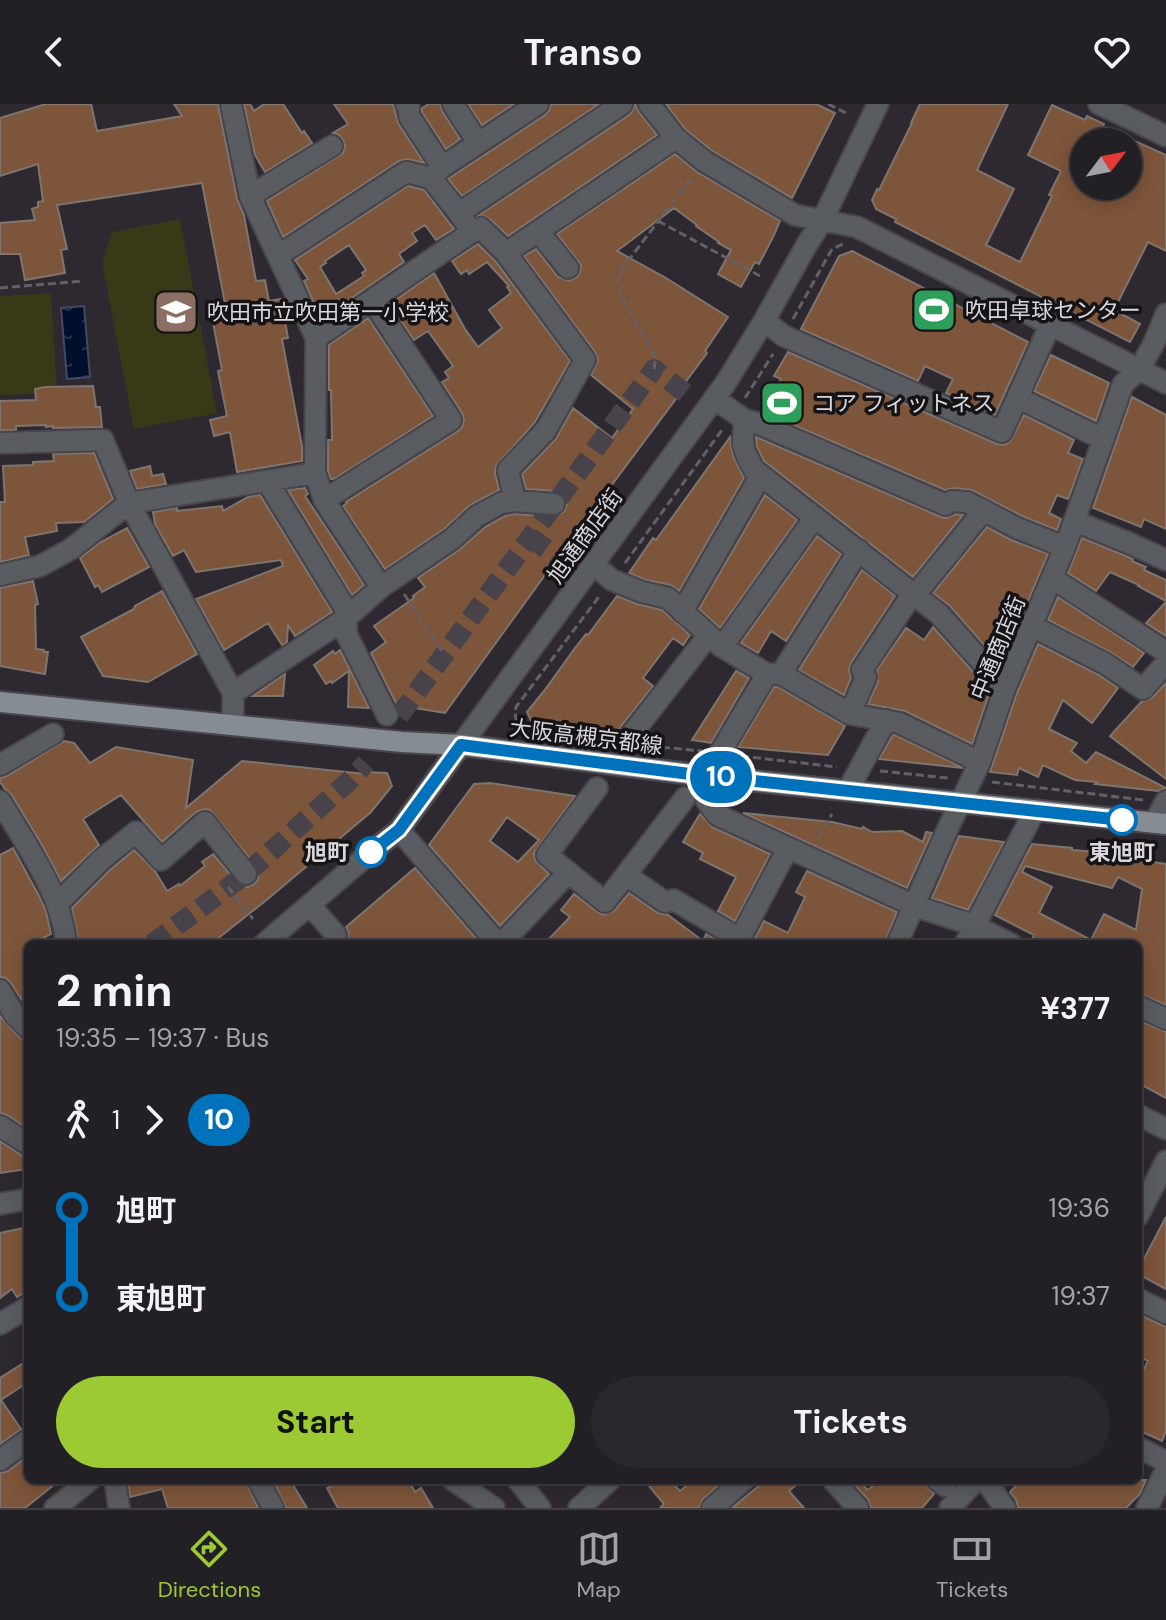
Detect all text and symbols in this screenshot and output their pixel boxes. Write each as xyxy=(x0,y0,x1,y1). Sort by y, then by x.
text: Transo xyxy=(524,29,642,76)
icon: back xyxy=(32,30,76,74)
icon: heart xyxy=(1090,30,1134,74)
north arrow xyxy=(1070,128,1142,200)
map controls xyxy=(1070,128,1142,200)
sports icon: 吹田卓球センター xyxy=(910,286,958,334)
school or university icon: 吹田市立吹田第一小学校 xyxy=(152,288,200,336)
place label: 吹田卓球センター xyxy=(965,296,1141,325)
place label: 吹田市立吹田第一小学校 xyxy=(207,298,449,327)
sports icon: コア フィットネス xyxy=(758,379,806,427)
place label: コア フィットネス xyxy=(813,389,994,418)
street label: 旭通商店街 xyxy=(541,483,629,589)
street label: 中通商店街 xyxy=(964,592,1032,704)
street label: 大阪高槻京都線 xyxy=(508,713,664,761)
line badge: 10 xyxy=(685,751,757,803)
text: 10 xyxy=(706,758,736,795)
marker: 東旭町 xyxy=(1107,805,1137,835)
marker: 旭町 xyxy=(356,837,386,867)
place label: 旭町 xyxy=(305,838,349,867)
place label: 東旭町 xyxy=(1089,838,1155,867)
text: 2 min xyxy=(56,962,172,1020)
text: ¥377 xyxy=(1040,989,1110,1028)
text: 19:35 – 19:37 · Bus xyxy=(56,1021,269,1055)
icon: walk xyxy=(56,1098,100,1142)
icon: forward xyxy=(132,1098,176,1142)
text: 10 xyxy=(204,1101,234,1138)
text: 1 xyxy=(112,1103,120,1137)
text: 旭町 xyxy=(116,1191,176,1230)
text: 19:36 xyxy=(1049,1191,1110,1225)
text: 東旭町 xyxy=(116,1279,206,1318)
text: 19:37 xyxy=(1051,1279,1110,1313)
button: Start xyxy=(56,1376,575,1468)
button: Tickets xyxy=(591,1376,1110,1468)
tab: Directions xyxy=(158,1527,261,1604)
tab: Map xyxy=(576,1527,621,1604)
tab: Tickets xyxy=(936,1527,1008,1604)

